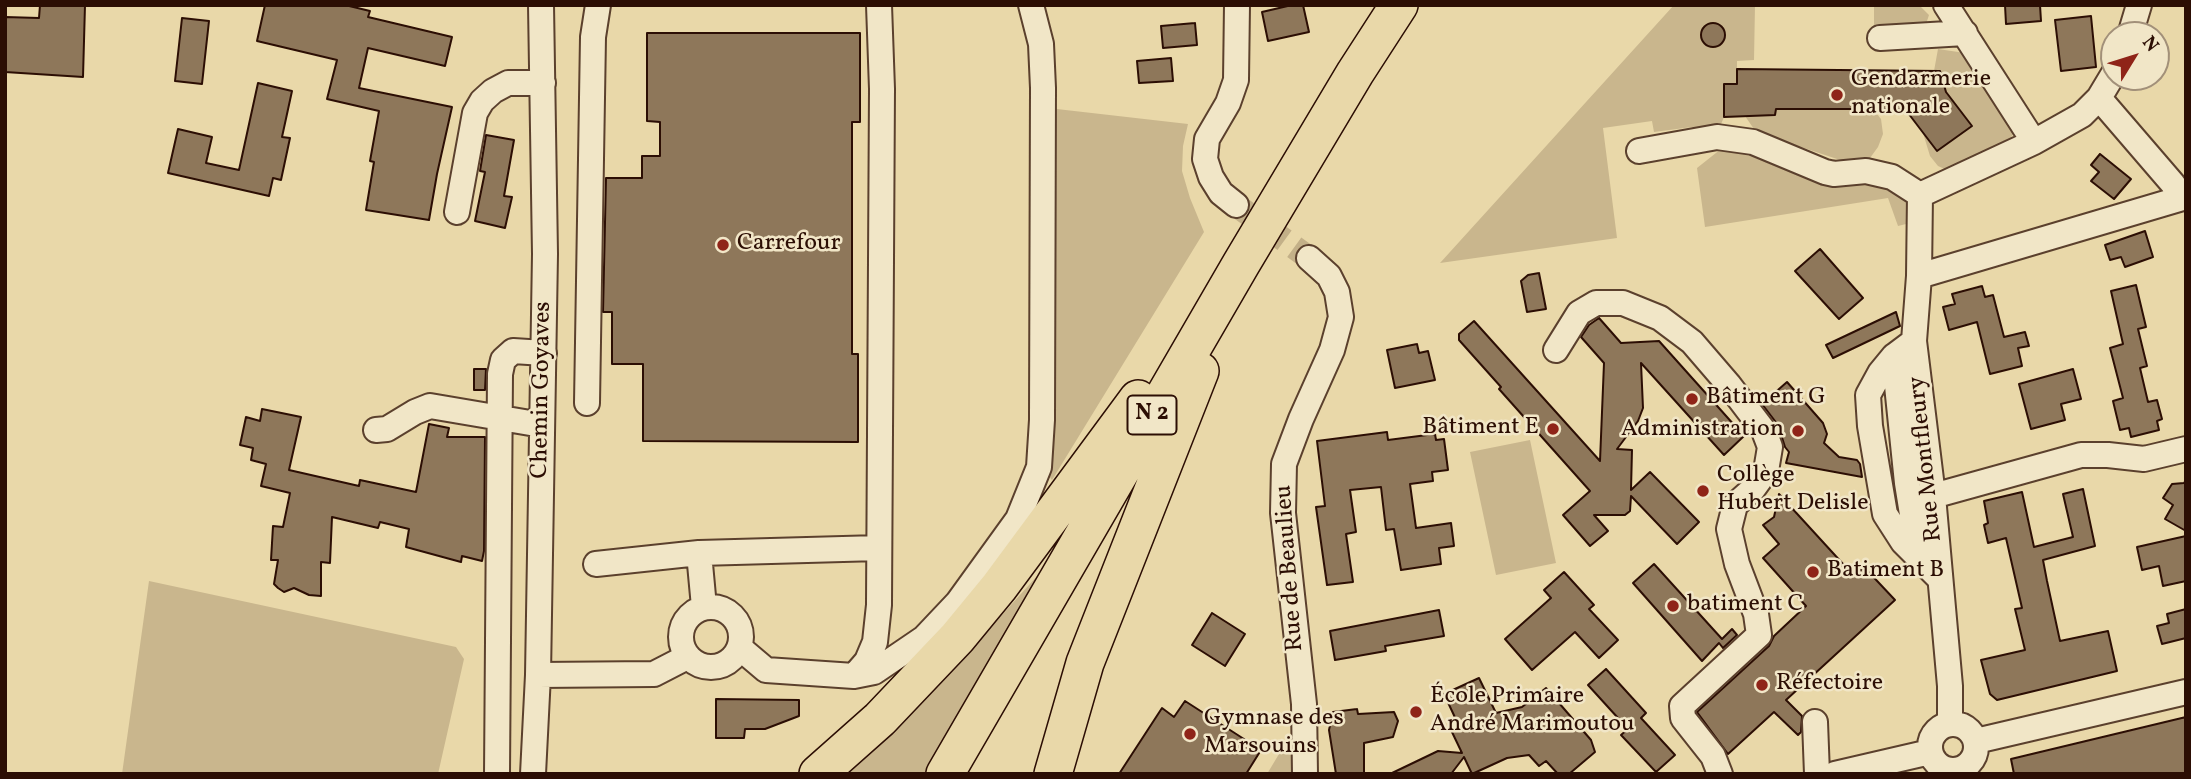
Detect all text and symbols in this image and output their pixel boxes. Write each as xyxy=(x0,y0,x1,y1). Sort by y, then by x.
north arrow xyxy=(2100,21,2170,91)
text: N xyxy=(2135,31,2164,58)
place label: Gendarmerie nationale xyxy=(1851,67,1991,123)
marker: Gendarmerie nationale xyxy=(1829,87,1845,103)
place label: Carrefour xyxy=(737,231,841,259)
marker: Carrefour xyxy=(715,237,731,253)
street label: Chemin Goyaves xyxy=(527,301,559,479)
street label: Rue Montfleury xyxy=(1904,375,1950,543)
place label: Bâtiment G xyxy=(1706,385,1826,413)
marker: Bâtiment G xyxy=(1684,391,1700,407)
road number: N 2 xyxy=(1128,396,1176,434)
place label: Bâtiment E xyxy=(1422,415,1539,443)
place label: Administration xyxy=(1621,417,1784,445)
marker: Bâtiment E xyxy=(1545,421,1561,437)
marker: Administration xyxy=(1790,423,1806,439)
place label: Collège Hubert Delisle xyxy=(1717,463,1869,519)
marker: Collège Hubert Delisle xyxy=(1695,483,1711,499)
street label: Rue de Beaulieu xyxy=(1271,484,1311,652)
place label: Batiment B xyxy=(1827,558,1944,586)
marker: Batiment B xyxy=(1805,564,1821,580)
place label: batiment C xyxy=(1687,592,1803,620)
marker: batiment C xyxy=(1665,598,1681,614)
place label: Réfectoire xyxy=(1776,671,1883,699)
marker: Réfectoire xyxy=(1754,677,1770,693)
place label: École Primaire André Marimoutou xyxy=(1430,684,1635,740)
marker: École Primaire André Marimoutou xyxy=(1408,704,1424,720)
place label: Gymnase des Marsouins xyxy=(1204,706,1344,762)
marker: Gymnase des Marsouins xyxy=(1182,726,1198,742)

